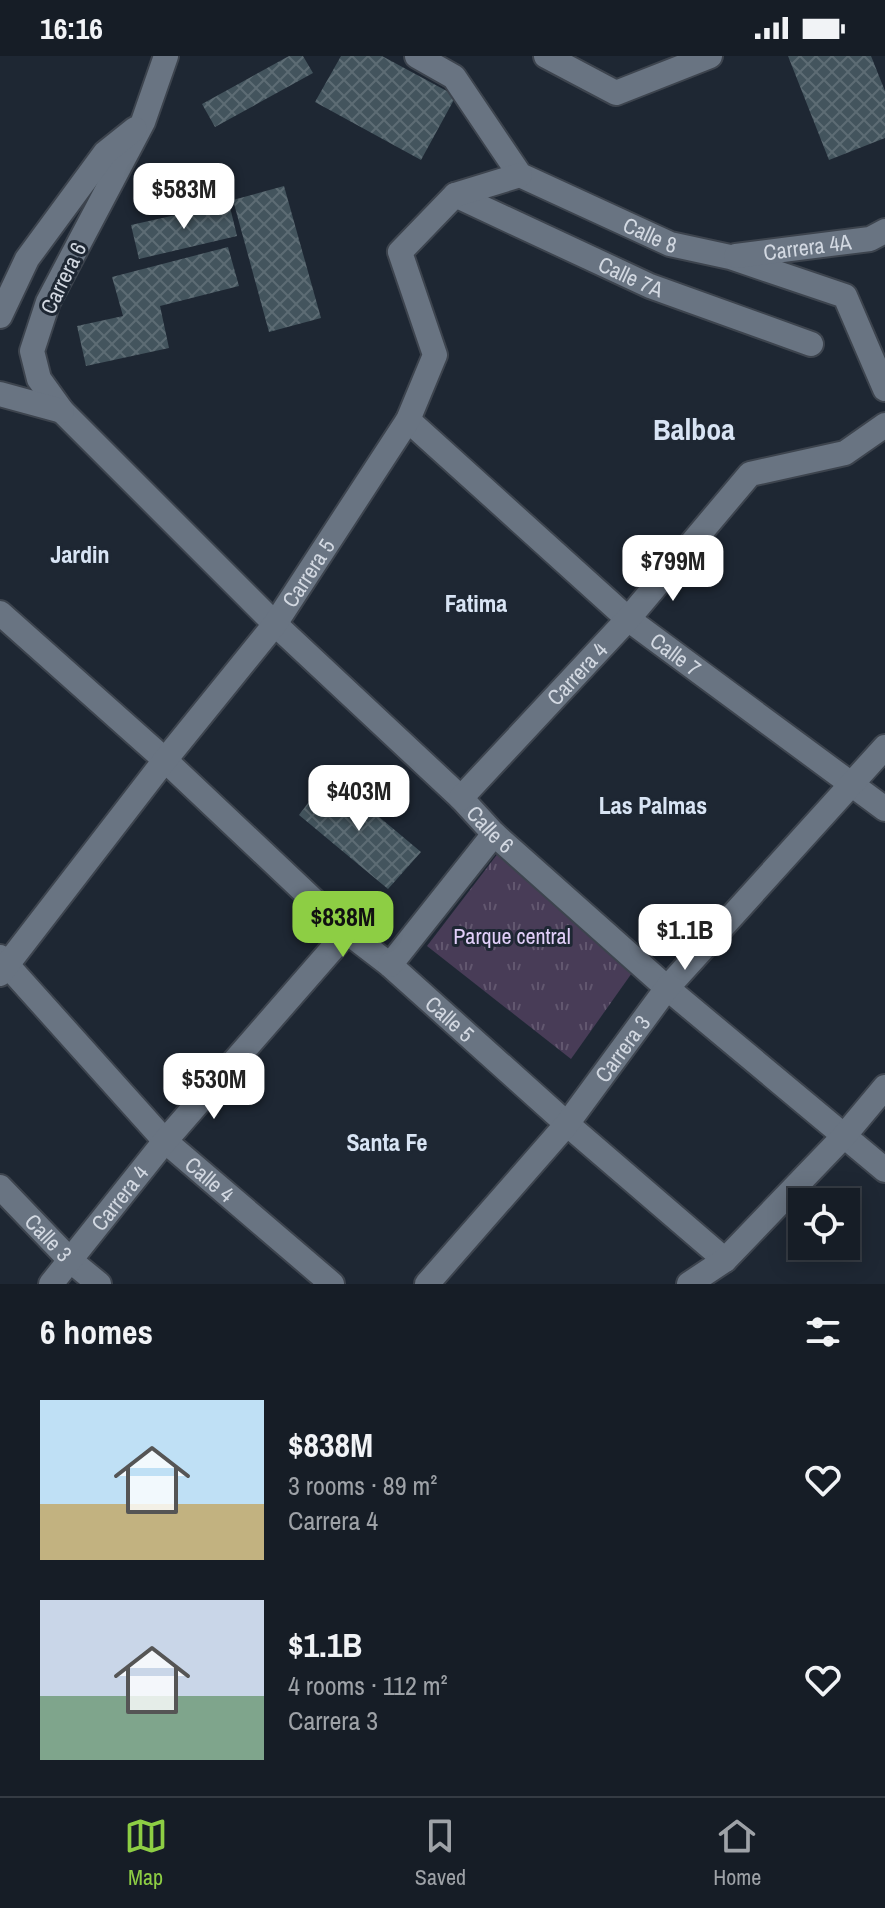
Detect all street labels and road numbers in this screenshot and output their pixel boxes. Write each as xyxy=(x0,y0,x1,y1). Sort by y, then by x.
street label: Calle 8 xyxy=(618,210,679,260)
street label: Carrera 4A xyxy=(762,226,854,267)
street label: Carrera 6 xyxy=(33,237,93,319)
street label: Calle 7A xyxy=(594,249,668,305)
street label: Carrera 5 xyxy=(275,533,342,613)
street label: Calle 7 xyxy=(644,626,707,683)
street label: Carrera 4 xyxy=(540,636,614,712)
street label: Calle 6 xyxy=(460,799,520,860)
street label: Calle 5 xyxy=(419,989,481,1049)
street label: Carrera 3 xyxy=(588,1009,657,1088)
street label: Calle 4 xyxy=(179,1150,241,1209)
street label: Carrera 4 xyxy=(84,1159,155,1237)
street label: Calle 3 xyxy=(18,1207,79,1268)

